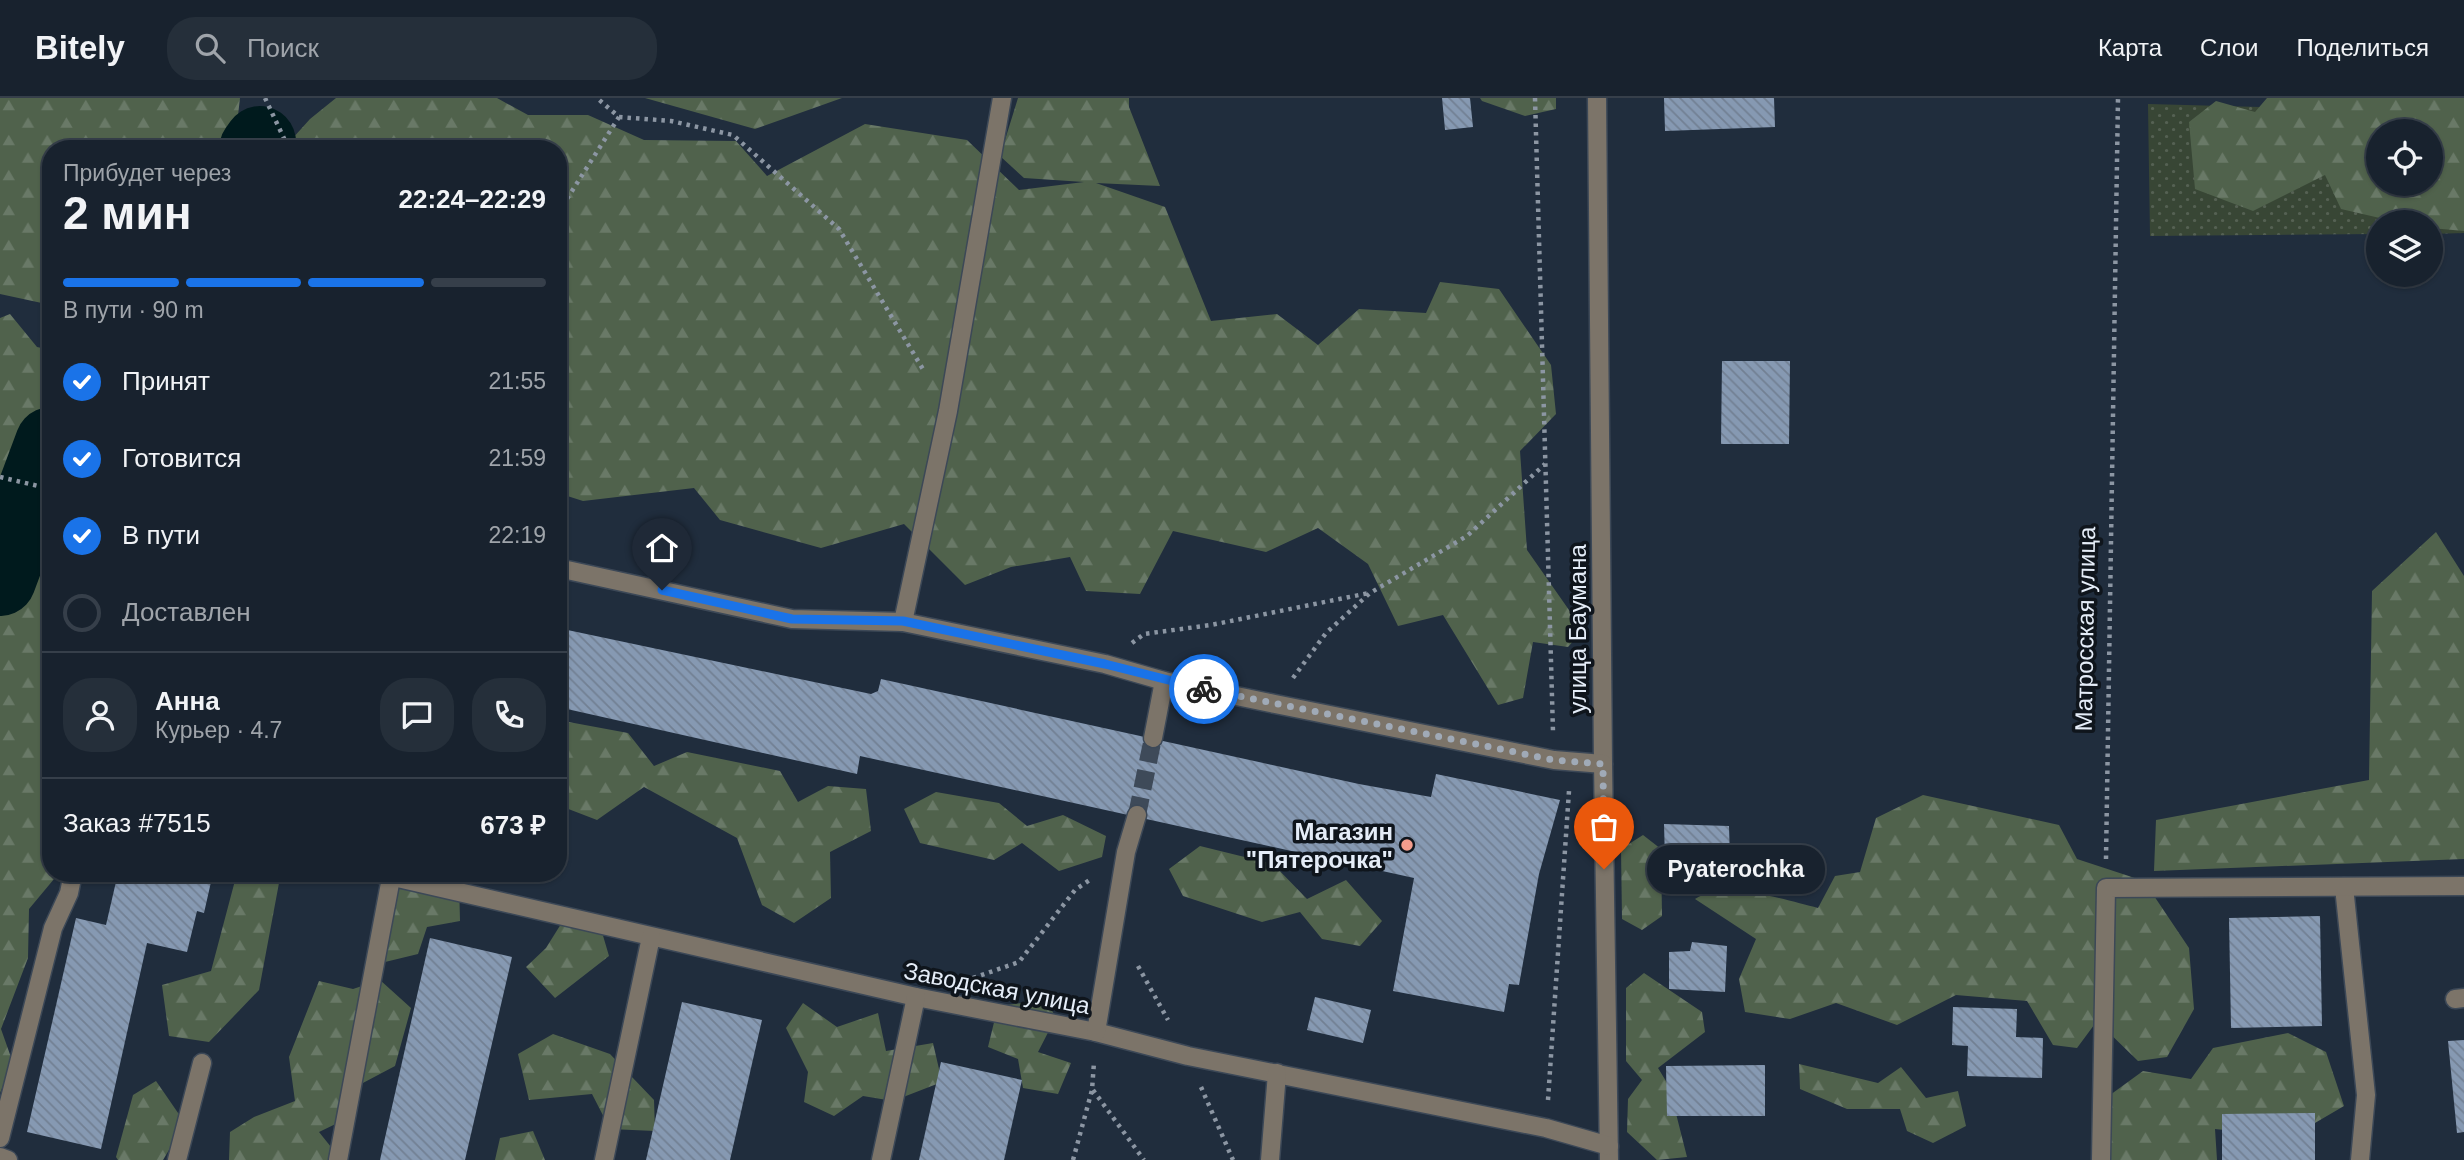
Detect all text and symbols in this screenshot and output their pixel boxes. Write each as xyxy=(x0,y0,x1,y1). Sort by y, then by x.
search box xyxy=(167,17,657,80)
text: Bitely xyxy=(35,29,125,66)
icon: search xyxy=(191,29,229,67)
text: Поиск xyxy=(247,33,319,63)
text: Карта xyxy=(2098,34,2162,61)
text: Слои xyxy=(2200,34,2258,61)
text: Поделиться xyxy=(2296,34,2429,61)
map controls xyxy=(2366,119,2443,287)
button: locate xyxy=(2366,119,2443,196)
text: Прибудет через xyxy=(63,160,231,186)
text: 22:24–22:29 xyxy=(399,184,546,214)
text: 2 мин xyxy=(63,187,191,239)
button: layers xyxy=(2366,210,2443,287)
text: В пути · 90 m xyxy=(63,297,204,323)
icon: check xyxy=(63,363,101,401)
text: Принят xyxy=(122,366,210,396)
text: 21:55 xyxy=(488,368,546,394)
icon: check xyxy=(63,440,101,478)
text: Готовится xyxy=(122,443,241,473)
text: 21:59 xyxy=(488,445,546,471)
icon: check xyxy=(63,517,101,555)
pin xyxy=(632,518,692,590)
text: В пути xyxy=(122,520,200,550)
text: 22:19 xyxy=(488,522,546,548)
street label: Матросская улица xyxy=(2070,526,2100,732)
icon: home xyxy=(643,529,681,567)
street label: улица Баумана xyxy=(1564,544,1591,714)
text: Доставлен xyxy=(122,597,251,627)
courier xyxy=(1169,654,1239,724)
icon: bike xyxy=(1185,670,1223,708)
button: person xyxy=(63,678,137,752)
button: chat xyxy=(380,678,454,752)
button: phone xyxy=(472,678,546,752)
text: Анна xyxy=(155,686,220,716)
text: Курьер · 4.7 xyxy=(155,717,282,743)
pin xyxy=(1574,797,1634,869)
text: Заказ #7515 xyxy=(63,808,211,838)
icon: bag xyxy=(1585,808,1623,846)
text: 673 ₽ xyxy=(480,810,546,840)
place label: Магазин "Пятерочка" xyxy=(1246,818,1393,873)
marker: Магазин "Пятерочка" xyxy=(1399,837,1415,853)
callout: Pyaterochka xyxy=(1646,844,1824,894)
text: Pyaterochka xyxy=(1668,856,1804,882)
street label: Заводская улица xyxy=(902,957,1093,1019)

